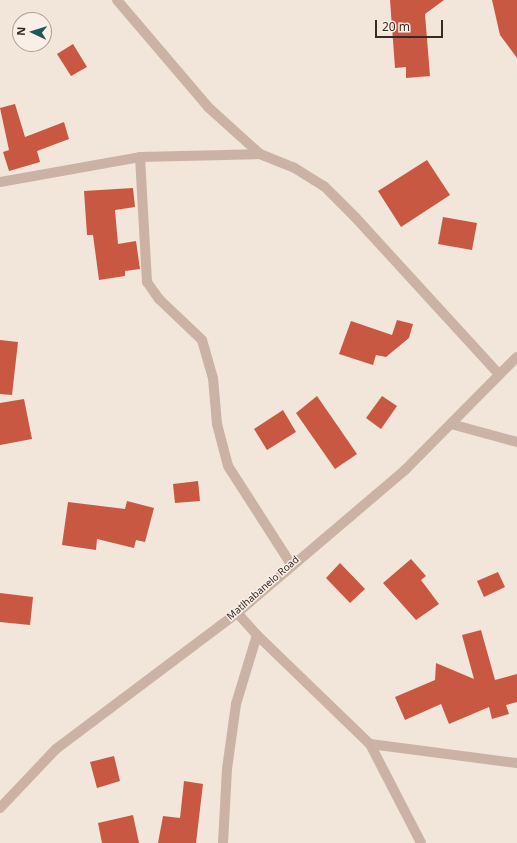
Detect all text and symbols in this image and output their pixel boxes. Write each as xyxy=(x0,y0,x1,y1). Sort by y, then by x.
north arrow xyxy=(12,12,52,52)
scale bar xyxy=(377,12,445,38)
text: 20 m xyxy=(382,18,410,35)
text: N xyxy=(13,26,28,36)
street label: Matlhabanelo Road xyxy=(225,553,301,623)

